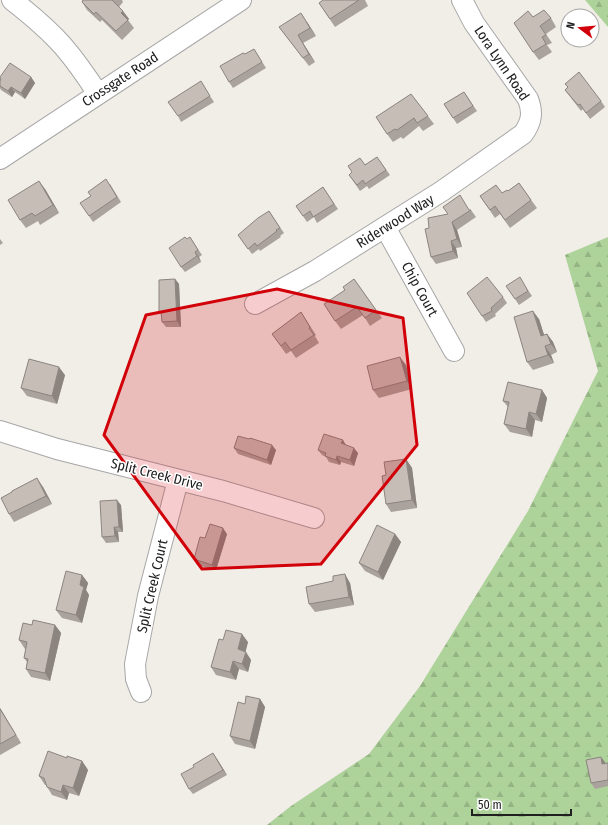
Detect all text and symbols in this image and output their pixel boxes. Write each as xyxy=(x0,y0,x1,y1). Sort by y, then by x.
north arrow xyxy=(560,8,600,48)
text: N xyxy=(564,20,578,30)
street label: Lora Lynn Road xyxy=(470,23,533,104)
street label: Crossgate Road xyxy=(79,49,162,110)
street label: Riderwood Way xyxy=(353,190,438,252)
street label: Chip Court xyxy=(398,259,442,320)
street label: Split Creek Drive xyxy=(109,455,205,494)
street label: Split Creek Court xyxy=(133,537,172,635)
scale bar xyxy=(472,791,571,817)
text: 50 m xyxy=(478,798,502,812)

